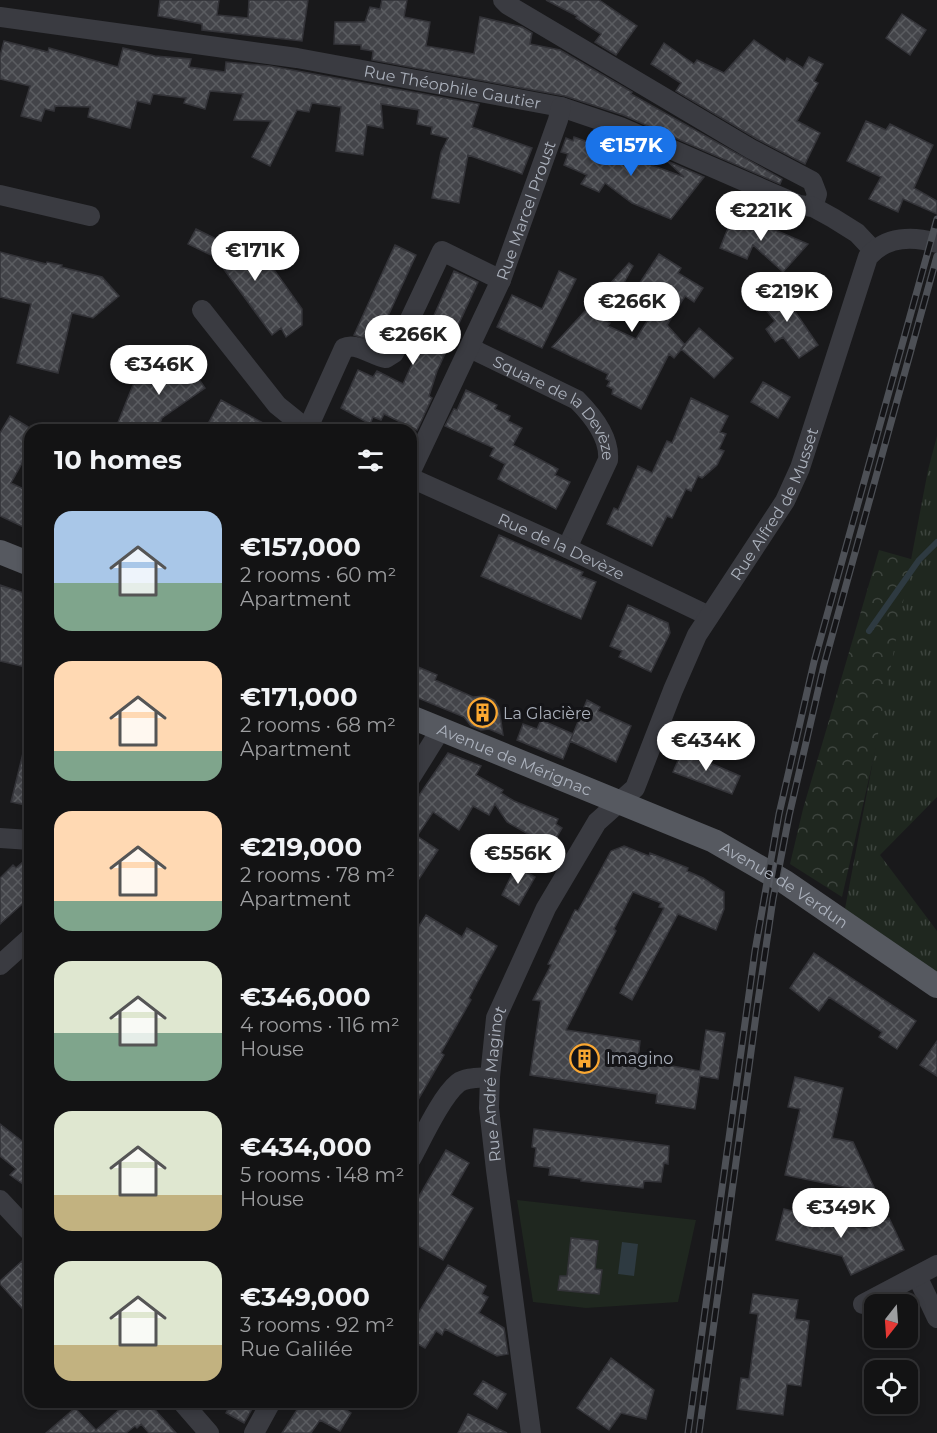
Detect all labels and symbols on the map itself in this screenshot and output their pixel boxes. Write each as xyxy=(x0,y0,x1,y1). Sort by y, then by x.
street label: Rue Théophile Gautier xyxy=(362,61,543,113)
pin: €157K xyxy=(589,126,673,177)
street label: Rue Marcel Proust xyxy=(492,138,560,283)
pin: €221K xyxy=(719,191,803,242)
pin: €171K xyxy=(213,231,297,282)
pin: €219K xyxy=(745,272,829,323)
pin: €266K xyxy=(590,282,674,333)
pin: €266K xyxy=(371,315,455,366)
pin: €346K xyxy=(117,345,201,396)
street label: Square de la Devèze xyxy=(490,351,618,461)
street label: Rue Alfred de Musset xyxy=(726,425,822,584)
street label: Rue de la Devèze xyxy=(495,509,628,584)
building icon: La Glacière xyxy=(466,697,498,729)
place label: La Glacière xyxy=(503,704,591,723)
street label: Avenue de Mérignac xyxy=(435,719,595,799)
pin: €434K xyxy=(664,721,748,772)
pin: €556K xyxy=(476,834,560,885)
street label: Avenue de Verdun xyxy=(717,837,852,932)
street label: Rue André Maginot xyxy=(479,1002,510,1163)
building icon: Imagino xyxy=(569,1042,601,1074)
place label: Imagino xyxy=(606,1049,673,1068)
pin: €349K xyxy=(799,1188,883,1239)
north arrow xyxy=(864,1294,918,1348)

